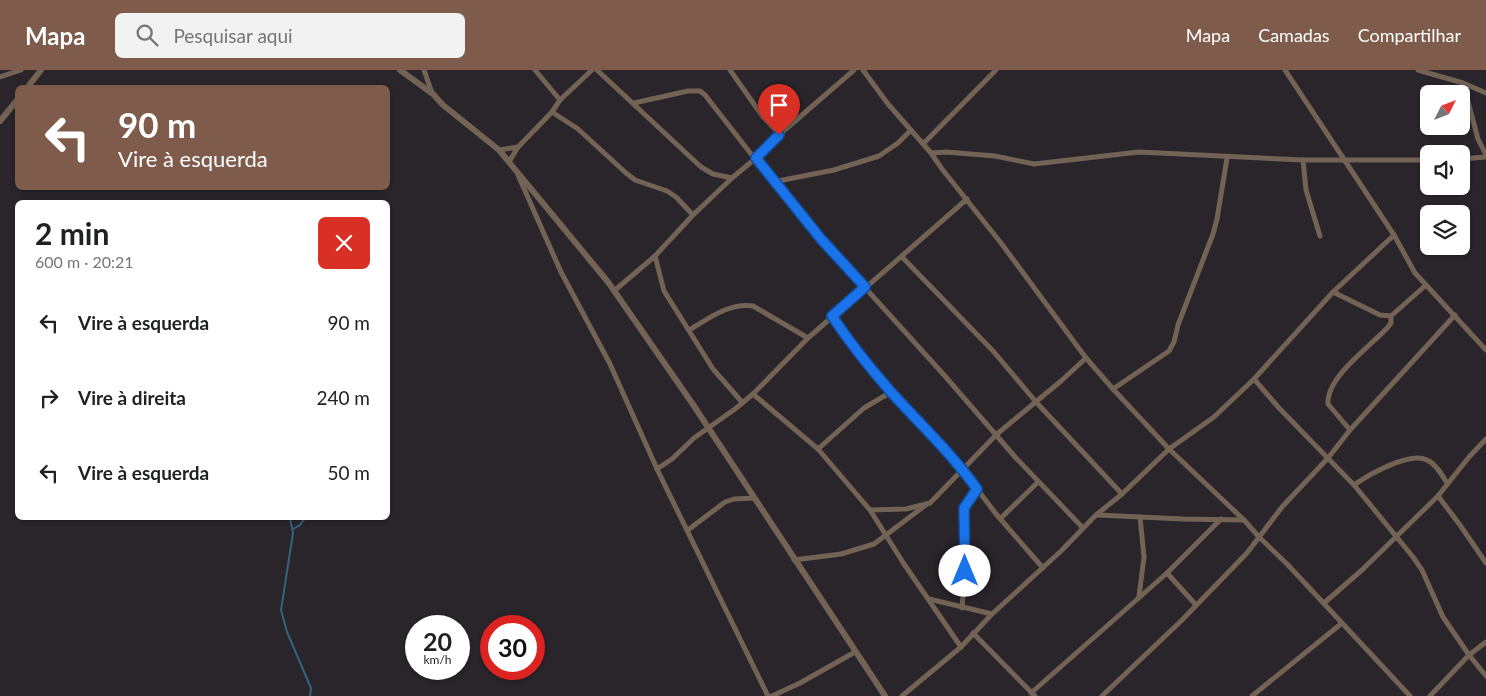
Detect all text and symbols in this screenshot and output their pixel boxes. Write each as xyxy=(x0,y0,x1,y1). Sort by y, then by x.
search box xyxy=(115,13,465,58)
text: Mapa xyxy=(25,21,85,50)
icon: search xyxy=(133,21,161,49)
text: Pesquisar aqui xyxy=(173,24,293,47)
text: Mapa xyxy=(1186,24,1230,46)
text: Camadas xyxy=(1258,24,1330,46)
text: Compartilhar xyxy=(1358,24,1461,46)
pin xyxy=(758,84,800,135)
north arrow xyxy=(1420,85,1470,135)
map controls xyxy=(1420,85,1470,255)
icon: arrive xyxy=(765,91,793,119)
text: 90 m xyxy=(118,103,196,145)
icon: left xyxy=(35,105,100,170)
text: Vire à esquerda xyxy=(118,145,268,172)
button: sound xyxy=(1420,145,1470,195)
button: layers xyxy=(1420,205,1470,255)
text: 2 min xyxy=(35,215,109,251)
button: close xyxy=(318,217,370,269)
text: 600 m · 20:21 xyxy=(35,252,134,271)
icon: left xyxy=(35,309,63,337)
text: Vire à esquerda xyxy=(78,311,209,334)
text: 90 m xyxy=(327,311,370,334)
icon: right xyxy=(35,384,63,412)
text: Vire à direita xyxy=(78,386,186,409)
text: 240 m xyxy=(316,386,370,409)
icon: left xyxy=(35,459,63,487)
text: Vire à esquerda xyxy=(78,461,209,484)
text: 50 m xyxy=(327,461,370,484)
position arrow xyxy=(938,544,990,596)
speed limit sign: 30 xyxy=(480,615,545,680)
text: 20 xyxy=(423,626,452,656)
text: km/h xyxy=(423,652,452,667)

